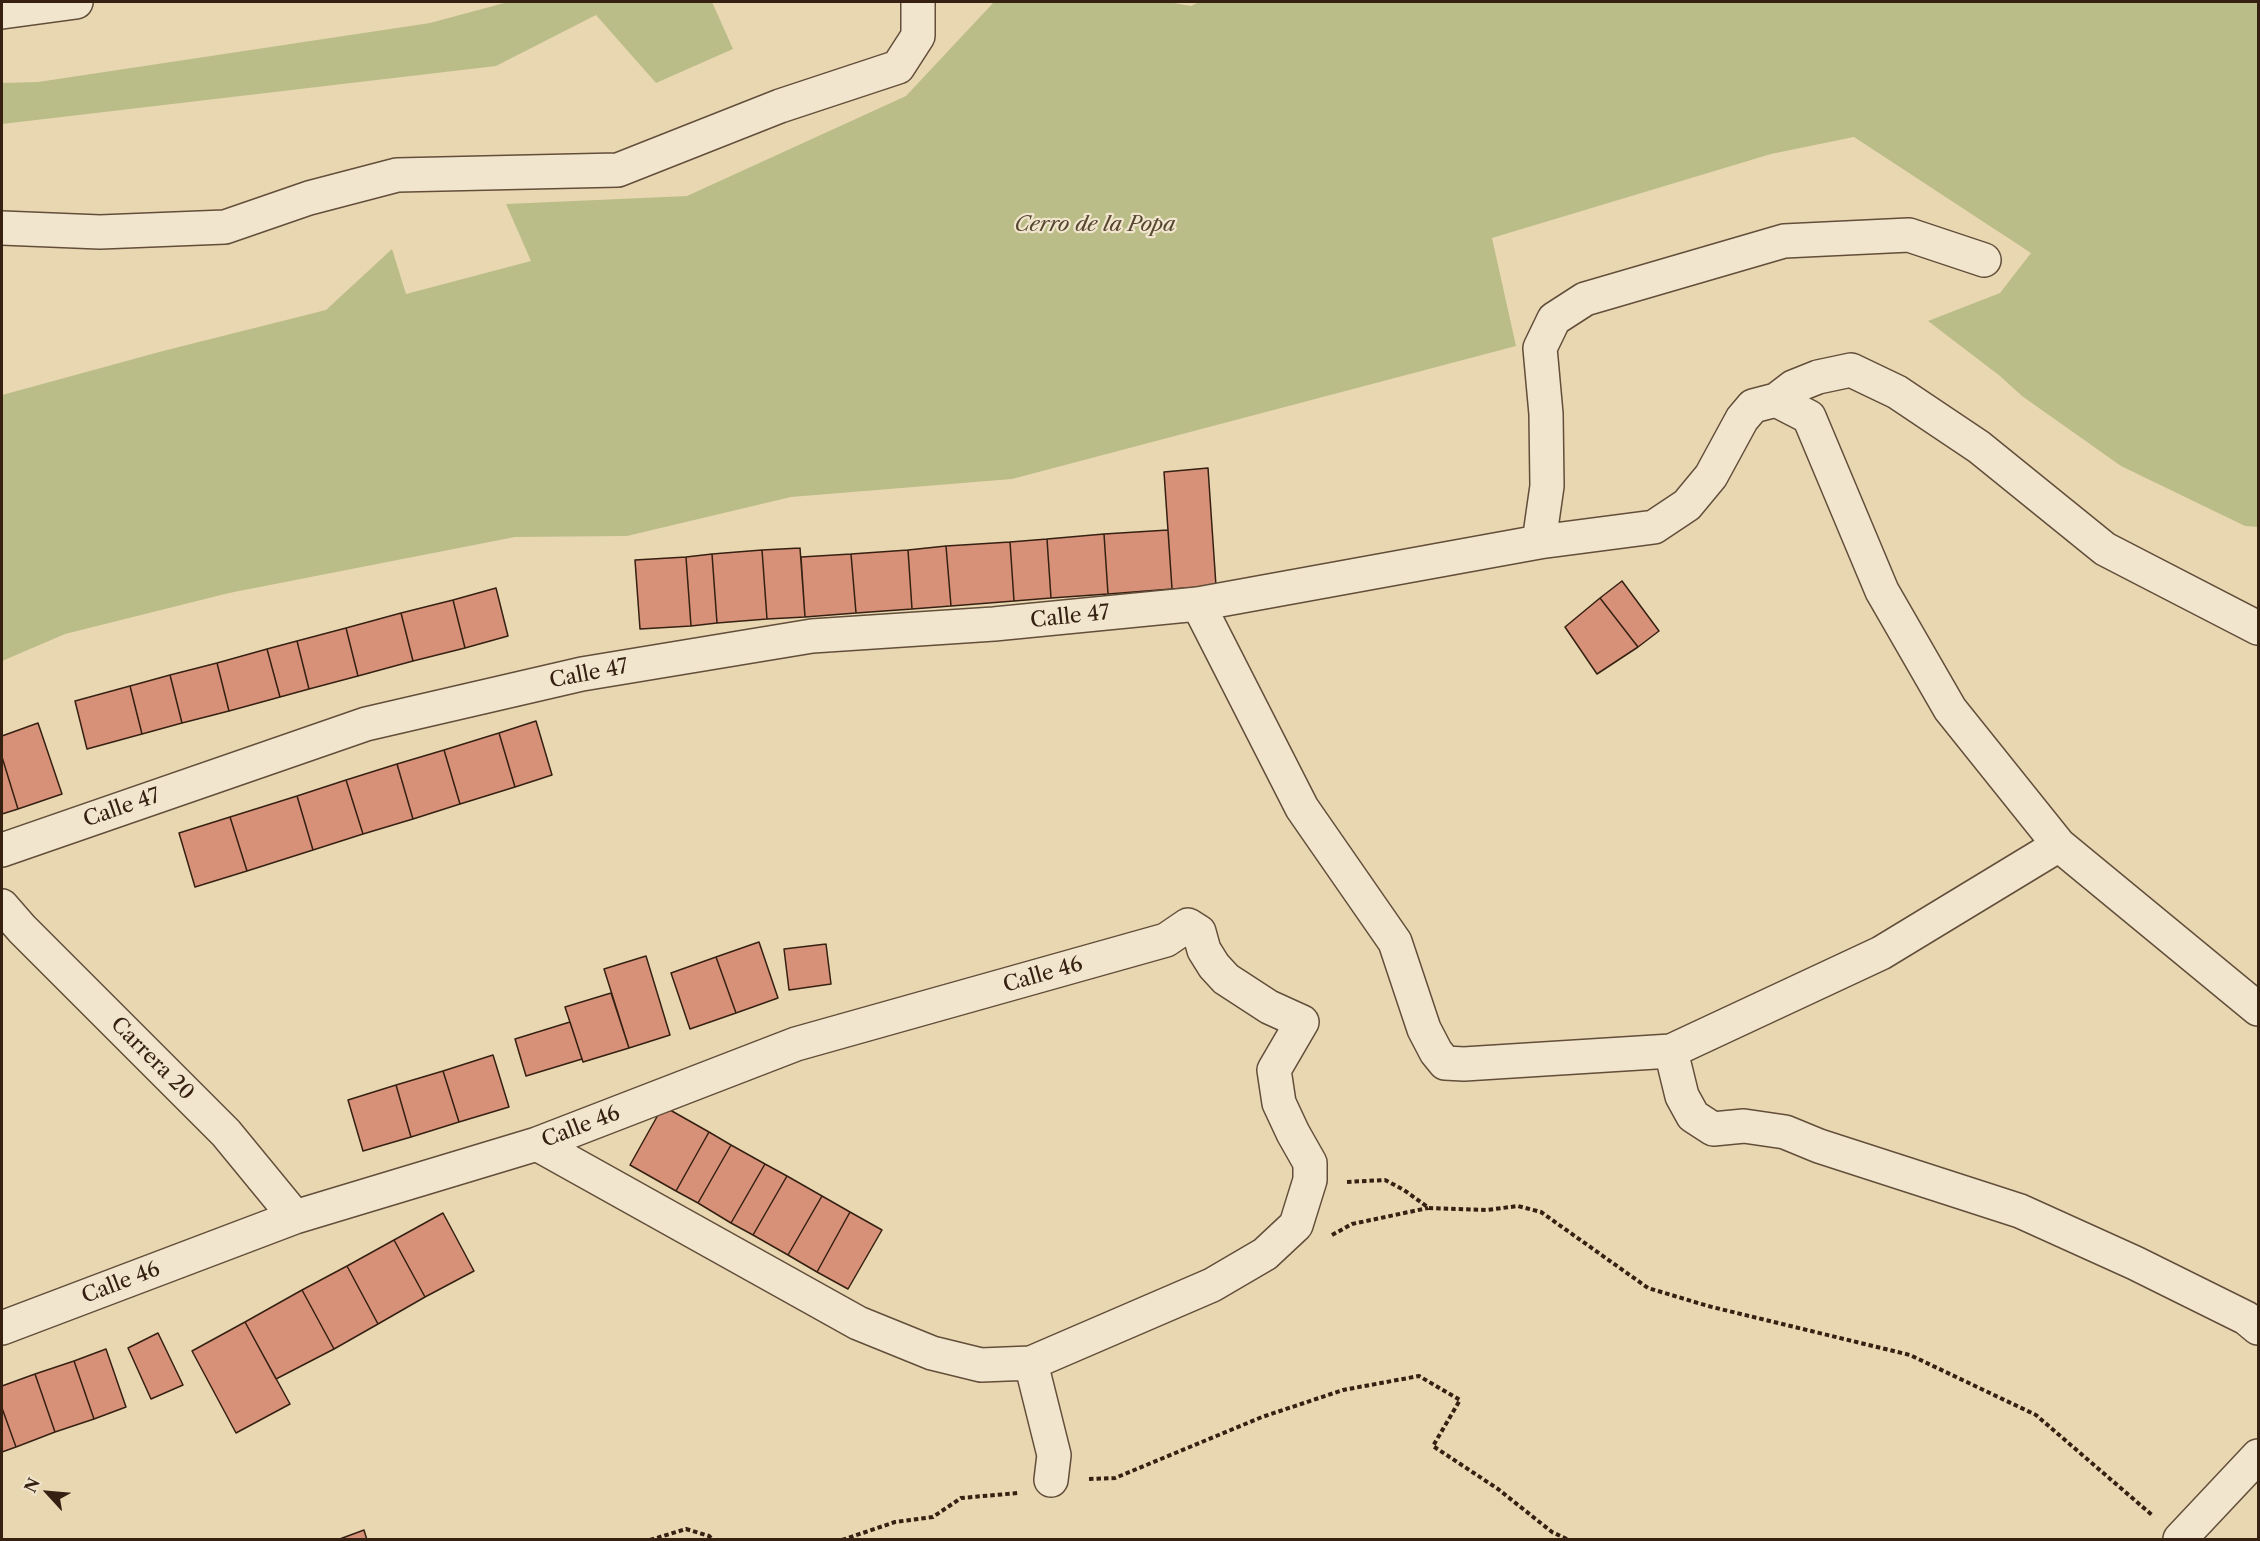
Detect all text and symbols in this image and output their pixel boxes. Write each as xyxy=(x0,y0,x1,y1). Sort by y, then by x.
park label: Cerro de la Popa xyxy=(1014,212,1176,238)
street label: Calle 47 xyxy=(1029,600,1111,634)
street label: Calle 47 xyxy=(548,654,630,694)
street label: Calle 47 xyxy=(80,783,164,833)
street label: Calle 46 xyxy=(1000,952,1086,998)
street label: Carrera 20 xyxy=(105,1012,199,1106)
street label: Calle 46 xyxy=(538,1101,624,1153)
street label: Calle 46 xyxy=(78,1257,164,1309)
north arrow xyxy=(18,1463,78,1523)
text: N xyxy=(20,1474,44,1496)

